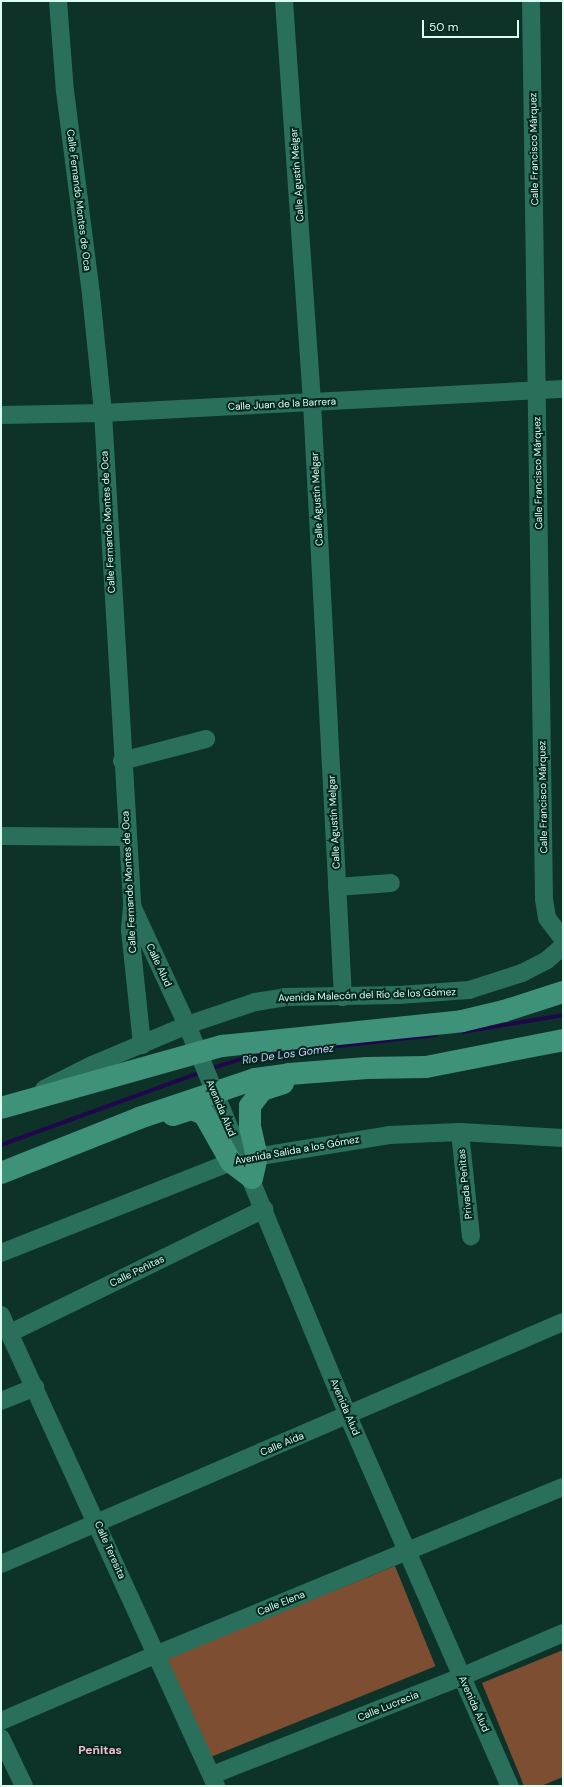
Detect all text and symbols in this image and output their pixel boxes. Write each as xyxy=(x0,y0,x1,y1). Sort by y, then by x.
scale bar xyxy=(424,12,521,38)
text: 50 m xyxy=(429,19,458,35)
street label: Calle Francisco Márquez xyxy=(527,93,541,205)
street label: Calle Agustín Melgar xyxy=(288,128,306,222)
street label: Calle Fernando Montes de Oca xyxy=(64,129,94,271)
street label: Calle Juan de la Barrera xyxy=(228,395,336,413)
street label: Calle Francisco Márquez xyxy=(531,417,545,529)
street label: Calle Fernando Montes de Oca xyxy=(98,451,118,593)
street label: Calle Agustín Melgar xyxy=(309,452,325,546)
street label: Calle Francisco Márquez xyxy=(536,741,550,853)
street label: Calle Agustín Melgar xyxy=(326,775,342,869)
street label: Calle Fernando Montes de Oca xyxy=(119,811,139,953)
street label: Calle Alud xyxy=(144,941,174,989)
street label: Avenida Malecón del Río de los Gómez xyxy=(278,986,456,1004)
water label: Rio De Los Gomez xyxy=(241,1041,335,1067)
street label: Avenida Alud xyxy=(204,1078,238,1138)
street label: Avenida Salida a los Gómez xyxy=(234,1133,360,1167)
street label: Privada Peñitas xyxy=(455,1148,475,1220)
street label: Calle Peñitas xyxy=(108,1253,166,1289)
street label: Avenida Alud xyxy=(328,1377,362,1437)
street label: Calle Aída xyxy=(258,1429,306,1459)
street label: Calle Teresita xyxy=(92,1519,128,1581)
street label: Calle Elena xyxy=(256,1588,306,1618)
street label: Avenida Alud xyxy=(456,1674,492,1734)
street label: Calle Lucrecia xyxy=(356,1688,420,1724)
district label: Peñitas xyxy=(78,1744,122,1758)

